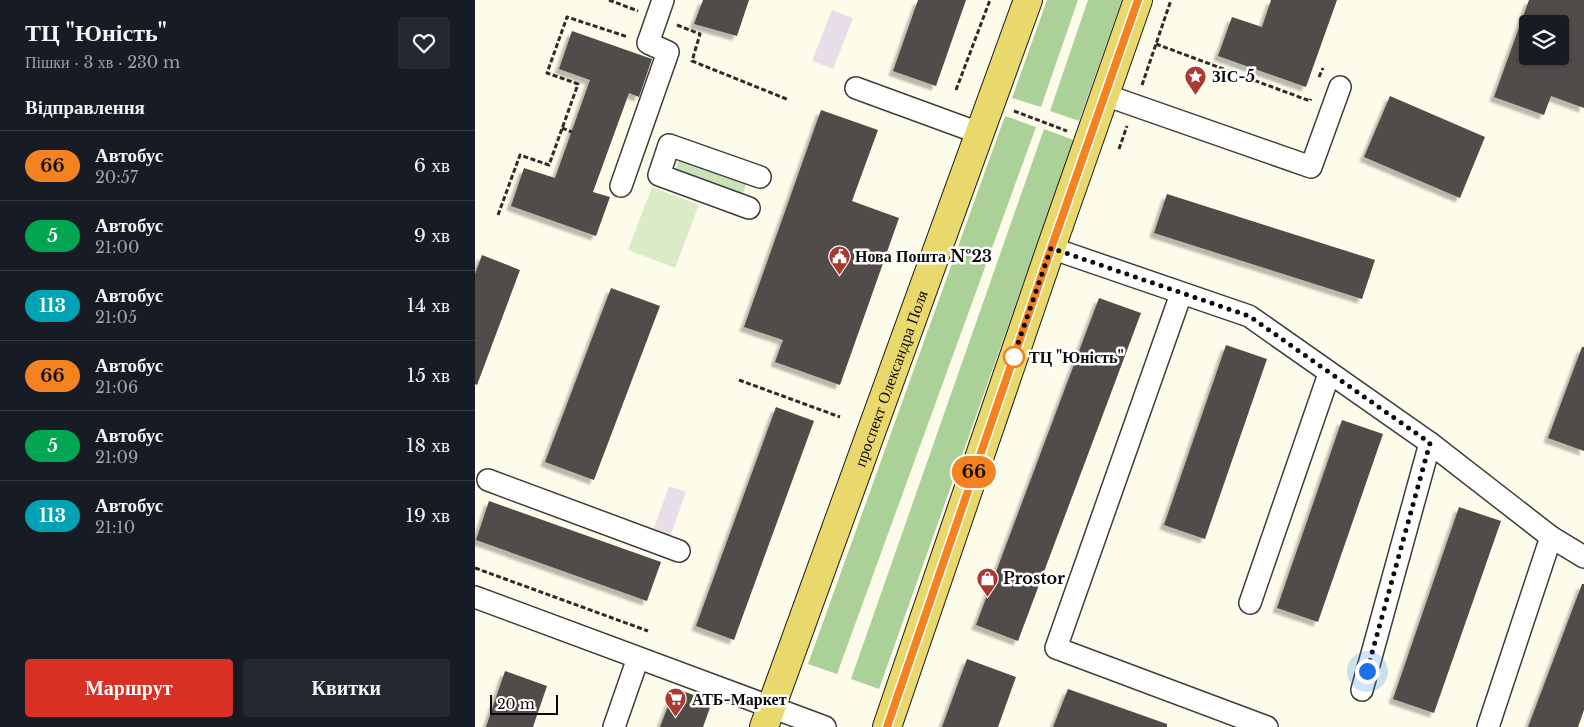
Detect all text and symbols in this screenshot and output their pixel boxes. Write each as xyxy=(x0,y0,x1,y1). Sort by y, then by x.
map controls xyxy=(1519,15,1569,65)
button: layers xyxy=(1519,15,1569,65)
button: heart xyxy=(398,17,450,69)
text: ТЦ "Юність" xyxy=(25,18,167,47)
text: Пішки · 3 хв · 230 m xyxy=(25,52,180,72)
place icon: ЗІС-5 xyxy=(1184,64,1208,95)
place label: ЗІС-5 xyxy=(1212,66,1255,86)
text: Відправлення xyxy=(25,96,145,119)
text: Автобус xyxy=(95,144,163,167)
text: 6 хв xyxy=(414,154,450,177)
text: 66 xyxy=(40,155,65,177)
text: 20:57 xyxy=(95,167,138,187)
text: Автобус xyxy=(95,214,163,237)
text: 9 хв xyxy=(414,224,450,247)
text: 5 xyxy=(47,225,58,247)
text: 21:00 xyxy=(95,237,139,257)
public building icon: Нова Пошта №23 xyxy=(827,244,851,275)
place label: Нова Пошта №23 xyxy=(855,246,992,266)
text: Автобус xyxy=(95,284,163,307)
street label: проспект Олександра Поля xyxy=(849,287,932,469)
text: 14 хв xyxy=(406,294,450,317)
text: 113 xyxy=(39,295,66,317)
text: 21:05 xyxy=(95,307,137,327)
marker: ТЦ "Юність" xyxy=(1003,346,1025,368)
place label: ТЦ "Юність" xyxy=(1029,347,1124,367)
text: Автобус xyxy=(95,354,163,377)
text: 15 хв xyxy=(407,364,450,387)
text: 66 xyxy=(40,365,65,387)
text: 21:06 xyxy=(95,377,138,397)
text: Автобус xyxy=(95,424,163,447)
text: 18 хв xyxy=(406,434,450,457)
text: 5 xyxy=(47,435,58,457)
text: 21:09 xyxy=(95,447,138,467)
line badge: 66 xyxy=(951,456,997,488)
text: 66 xyxy=(962,461,986,483)
text: Автобус xyxy=(95,494,163,517)
text: 19 хв xyxy=(405,504,450,527)
text: 113 xyxy=(39,505,66,527)
text: 21:10 xyxy=(95,517,135,537)
shop icon: Prostor xyxy=(975,566,999,597)
place label: Prostor xyxy=(1003,568,1065,588)
button: Маршрут xyxy=(25,659,233,717)
button: Квитки xyxy=(243,659,450,717)
your location xyxy=(1355,659,1380,684)
supermarket icon: АТБ-Маркет xyxy=(664,687,688,718)
place label: АТБ-Маркет xyxy=(692,689,787,709)
scale bar xyxy=(490,692,557,715)
text: 20 m xyxy=(497,695,535,713)

